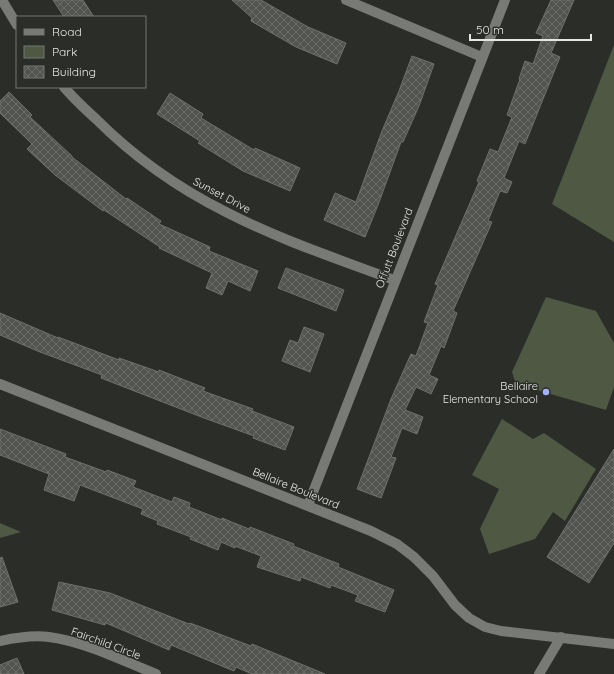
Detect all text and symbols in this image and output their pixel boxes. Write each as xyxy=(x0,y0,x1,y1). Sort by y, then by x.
legend xyxy=(16,16,146,88)
scale bar xyxy=(470,16,591,42)
text: 50 m xyxy=(476,22,504,37)
text: Road xyxy=(52,24,82,39)
text: Park xyxy=(52,44,77,59)
text: Building xyxy=(52,64,96,79)
street label: Sunset Drive xyxy=(191,174,253,216)
street label: Offutt Boulevard xyxy=(372,206,416,290)
place label: Bellaire Elementary School xyxy=(443,379,538,406)
marker: Bellaire Elementary School xyxy=(541,387,551,397)
street label: Bellaire Boulevard xyxy=(251,464,341,512)
street label: Fairchild Circle xyxy=(69,624,143,662)

